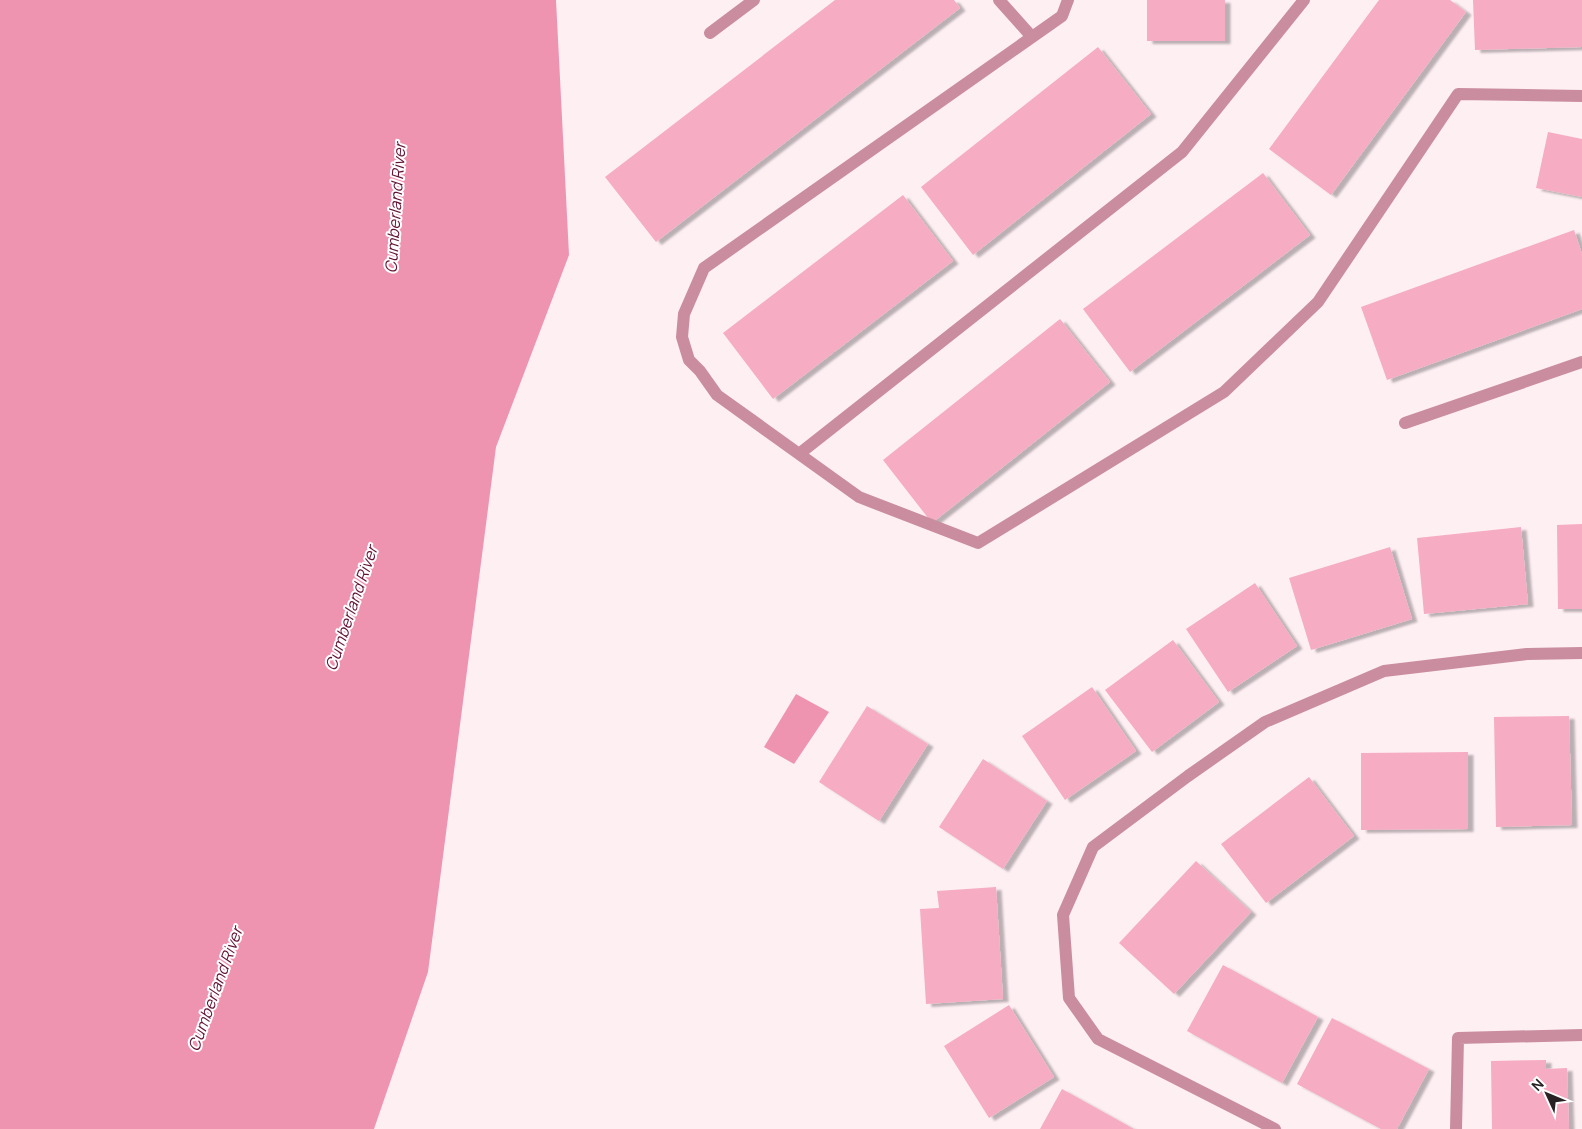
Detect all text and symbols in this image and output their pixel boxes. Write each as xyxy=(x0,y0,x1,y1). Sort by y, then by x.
water label: Cumberland River xyxy=(379,140,411,274)
water label: Cumberland River xyxy=(319,541,383,673)
water label: Cumberland River xyxy=(182,922,248,1054)
north arrow xyxy=(1522,1069,1572,1119)
text: N xyxy=(1527,1074,1548,1095)

